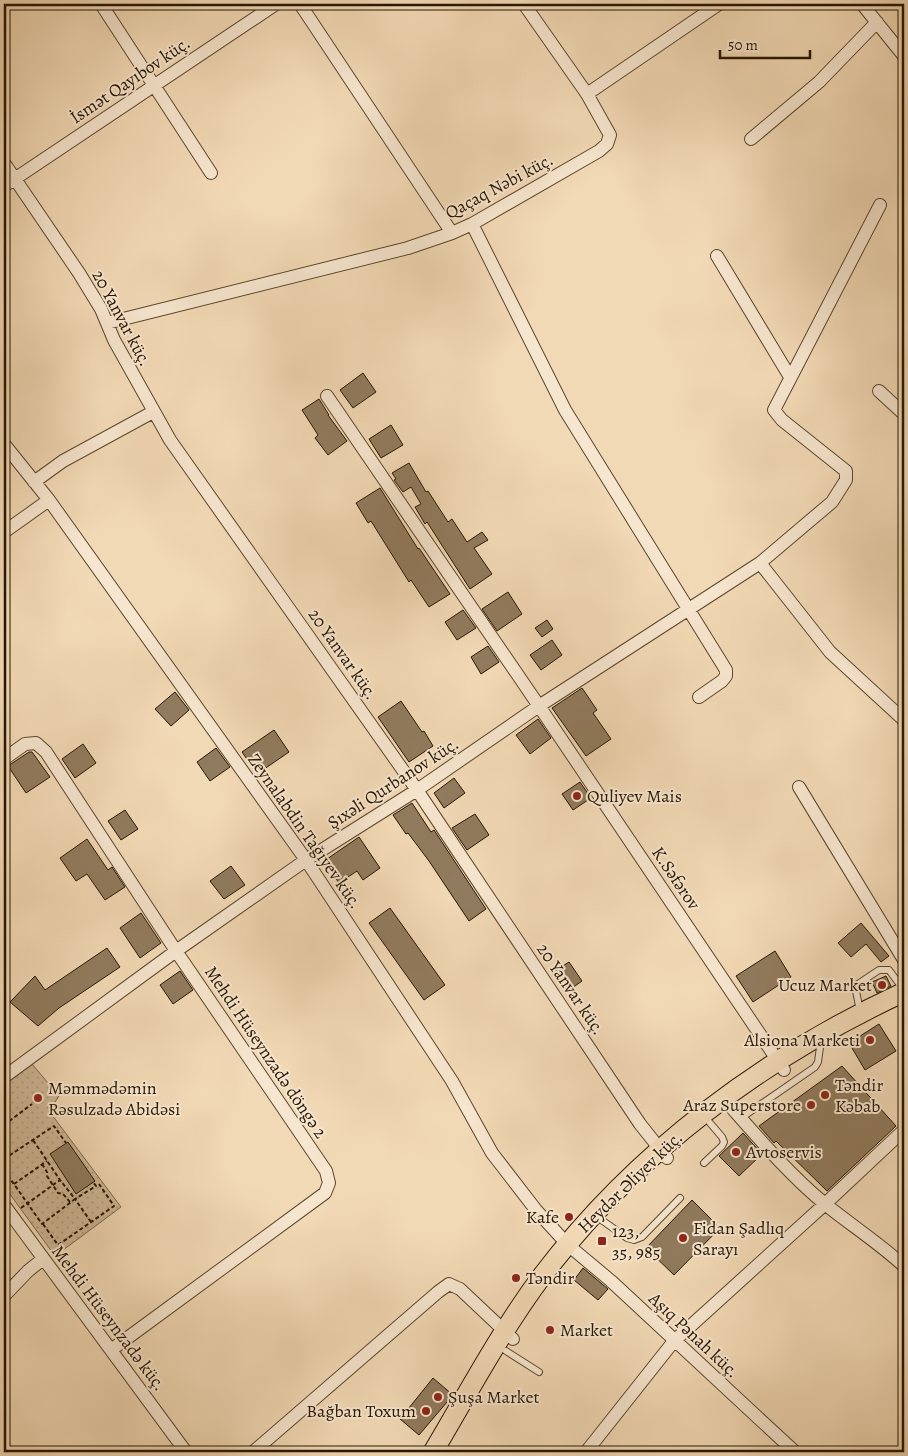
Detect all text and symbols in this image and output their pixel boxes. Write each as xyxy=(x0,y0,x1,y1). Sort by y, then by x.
scale bar xyxy=(720,28,810,60)
street label: İsmət Qayıbov küç. xyxy=(65,31,195,129)
text: 50 m xyxy=(728,35,758,55)
street label: Qaçaq Nəbi küç. xyxy=(441,147,557,225)
street label: 20 Yanvar küç. xyxy=(87,266,157,370)
street label: 20 Yanvar küç. xyxy=(303,604,383,704)
street label: Şıxəli Qurbanov küç. xyxy=(323,732,463,834)
street label: Zeynalabdin Tağıyev küç. xyxy=(242,749,368,913)
place label: Quliyev Mais xyxy=(587,784,682,808)
marker: Quliyev Mais xyxy=(571,790,583,802)
street label: K.Səfərov xyxy=(646,842,706,915)
street label: 20 Yanvar küç. xyxy=(531,938,611,1040)
street label: Mehdi Hüseynzadə döngə 2 xyxy=(199,961,333,1143)
place label: Ucuz Market xyxy=(778,973,872,997)
marker: Ucuz Market xyxy=(876,979,888,991)
place label: Alsiona Marketi xyxy=(743,1028,860,1052)
marker: Alsiona Marketi xyxy=(864,1034,876,1046)
place label: Təndir Kəbab xyxy=(835,1073,883,1118)
place label: Məmmədəmin Rəsulzadə Abidəsi xyxy=(48,1076,180,1121)
marker: Təndir Kəbab xyxy=(819,1089,831,1101)
marker: Məmmədəmin Rəsulzadə Abidəsi xyxy=(32,1092,44,1104)
place label: Araz Superstore xyxy=(682,1093,801,1117)
marker: Araz Superstore xyxy=(805,1099,817,1111)
street label: Heydər Əliyev küç. xyxy=(572,1126,688,1238)
place label: Avtoservis xyxy=(745,1140,822,1164)
marker: Avtoservis xyxy=(730,1146,742,1158)
place label: Kafe xyxy=(526,1205,559,1229)
marker: Kafe xyxy=(563,1211,575,1223)
place label: Fidan Şadlıq Sarayı xyxy=(693,1216,784,1261)
place label: 123, 35, 985 xyxy=(612,1219,660,1264)
marker: Fidan Şadlıq Sarayı xyxy=(677,1232,689,1244)
marker: 123, 35, 985 xyxy=(596,1235,608,1247)
street label: Mehdi Hüseynzadə küç. xyxy=(46,1240,172,1396)
place label: Təndir xyxy=(526,1266,574,1290)
marker: Təndir xyxy=(510,1272,522,1284)
street label: Aşıq Pənah küç. xyxy=(643,1286,744,1383)
place label: Market xyxy=(560,1318,613,1342)
marker: Market xyxy=(544,1324,556,1336)
place label: Şuşa Market xyxy=(448,1385,539,1409)
marker: Şuşa Market xyxy=(432,1391,444,1403)
place label: Bağban Toxum xyxy=(306,1399,416,1423)
marker: Bağban Toxum xyxy=(420,1405,432,1417)

